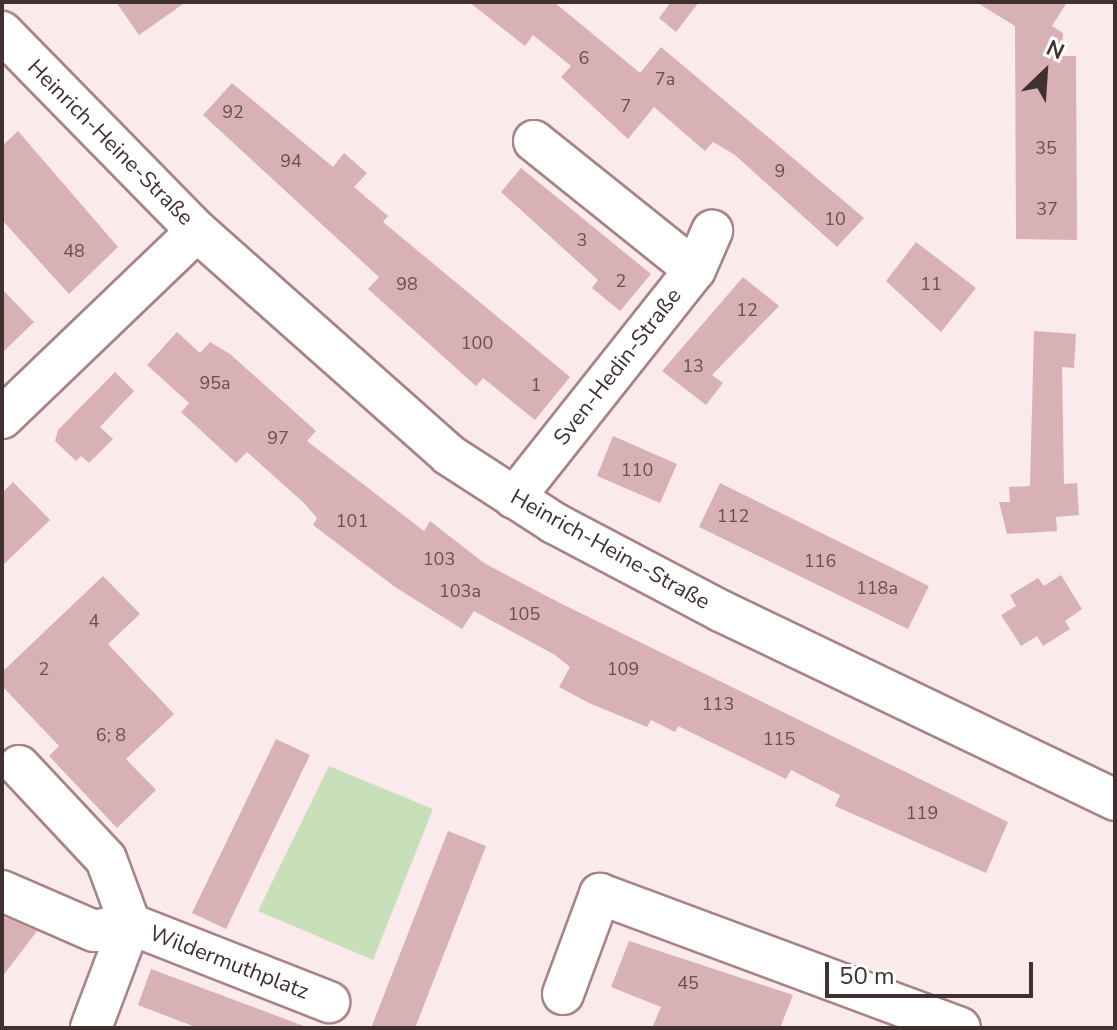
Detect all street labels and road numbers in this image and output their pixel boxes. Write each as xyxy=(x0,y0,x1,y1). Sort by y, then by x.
street label: Heinrich-Heine-Straße xyxy=(22,55,198,231)
street label: Sven-Hedin-Straße xyxy=(549,283,687,451)
street label: Heinrich-Heine-Straße xyxy=(506,484,714,616)
street label: Wildermuthplatz xyxy=(146,921,312,1005)

